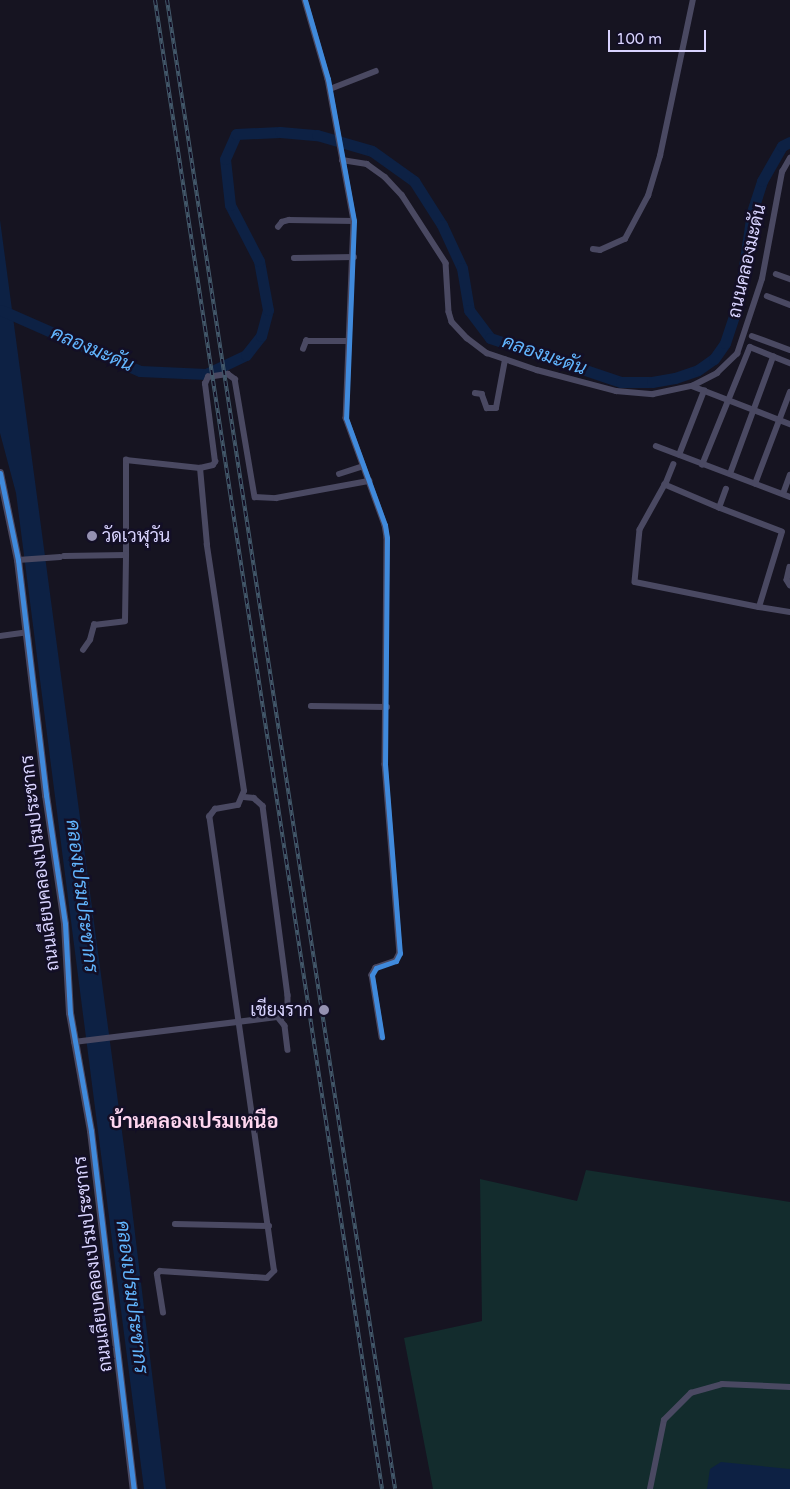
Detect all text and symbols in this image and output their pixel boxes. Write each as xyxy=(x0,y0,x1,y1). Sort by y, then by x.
scale bar xyxy=(610,20,708,52)
text: 100 m xyxy=(616,30,662,48)
street label: ถนนคลองมะดัน xyxy=(723,202,771,320)
water label: คลองมะดัน xyxy=(47,322,137,378)
water label: คลองมะดัน xyxy=(499,331,589,381)
place label: วัดเวฬุวัน xyxy=(102,525,170,547)
marker: วัดเวฬุวัน xyxy=(86,530,98,542)
street label: ถนนเลียบคลองเปรมประชากร xyxy=(16,754,64,972)
water label: คลองเปรมประชากร xyxy=(60,818,102,974)
place label: เชียงราก xyxy=(250,999,313,1021)
marker: เชียงราก xyxy=(317,1003,331,1017)
district label: บ้านคลองเปรมเหนือ xyxy=(109,1110,279,1134)
street label: ถนนเลียบคลองเปรมประชากร xyxy=(69,1155,117,1373)
water label: คลองเปรมประชากร xyxy=(110,1219,152,1375)

